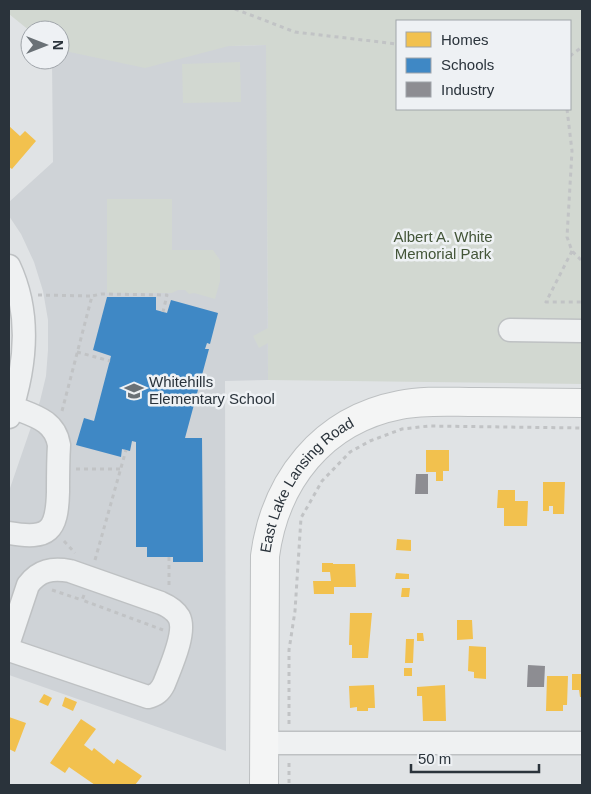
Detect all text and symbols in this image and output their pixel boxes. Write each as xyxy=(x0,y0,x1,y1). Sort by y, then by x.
north arrow xyxy=(20,20,70,70)
legend xyxy=(396,20,571,110)
text: Homes xyxy=(441,31,489,48)
text: N xyxy=(50,40,66,50)
text: Schools xyxy=(441,56,494,73)
text: Industry xyxy=(441,81,495,98)
park label: Albert A. White Memorial Park xyxy=(393,228,493,262)
place label: Whitehills Elementary School xyxy=(149,373,275,407)
school or university icon: Whitehills Elementary School xyxy=(123,380,145,402)
street label: East Lake Lansing Road xyxy=(257,414,356,554)
scale bar xyxy=(411,742,538,774)
text: 50 m xyxy=(418,750,451,767)

